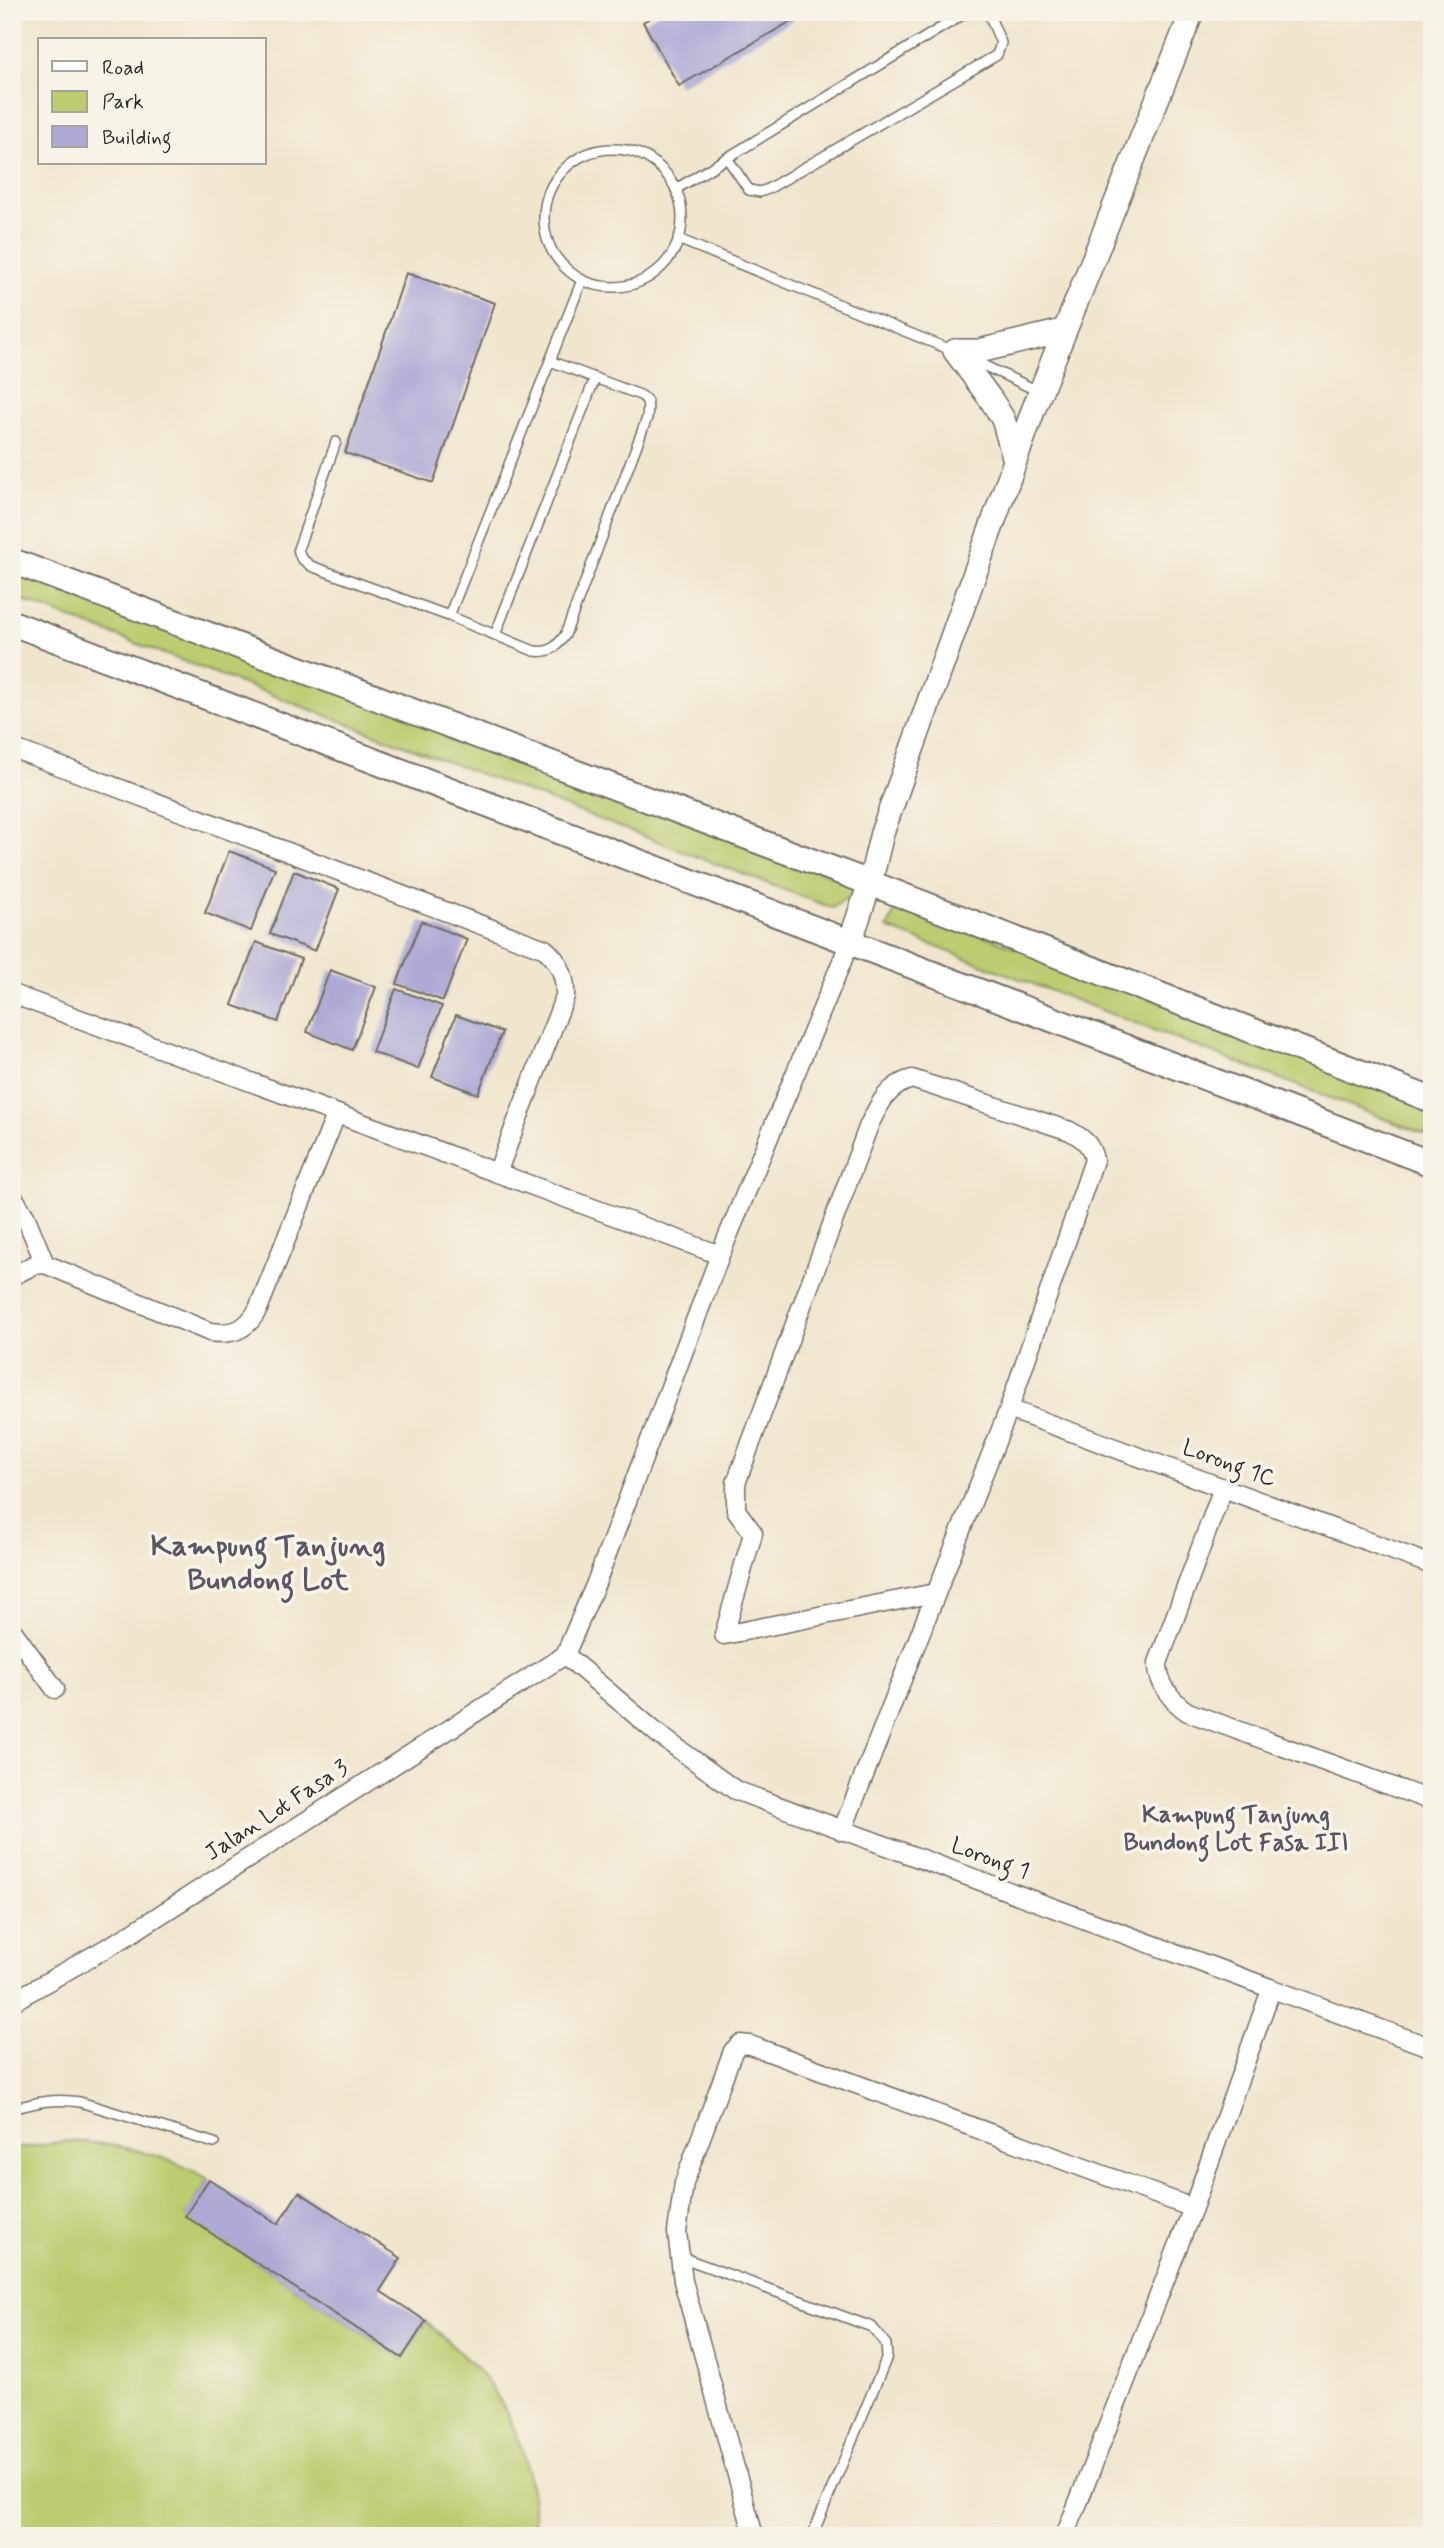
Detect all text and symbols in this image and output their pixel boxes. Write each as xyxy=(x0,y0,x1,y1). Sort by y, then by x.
legend xyxy=(38,38,266,164)
text: Road xyxy=(102,54,144,82)
text: Park xyxy=(102,88,144,116)
text: Building xyxy=(102,124,172,154)
street label: Lorong 1C xyxy=(1177,1433,1280,1497)
district label: Kampung Tanjung Bundong Lot xyxy=(150,1527,386,1604)
street label: Jalan Lot Fasa 3 xyxy=(200,1753,354,1869)
district label: Kampung Tanjung Bundong Lot Fasa III xyxy=(1124,1800,1348,1862)
street label: Lorong 1 xyxy=(946,1831,1033,1889)

